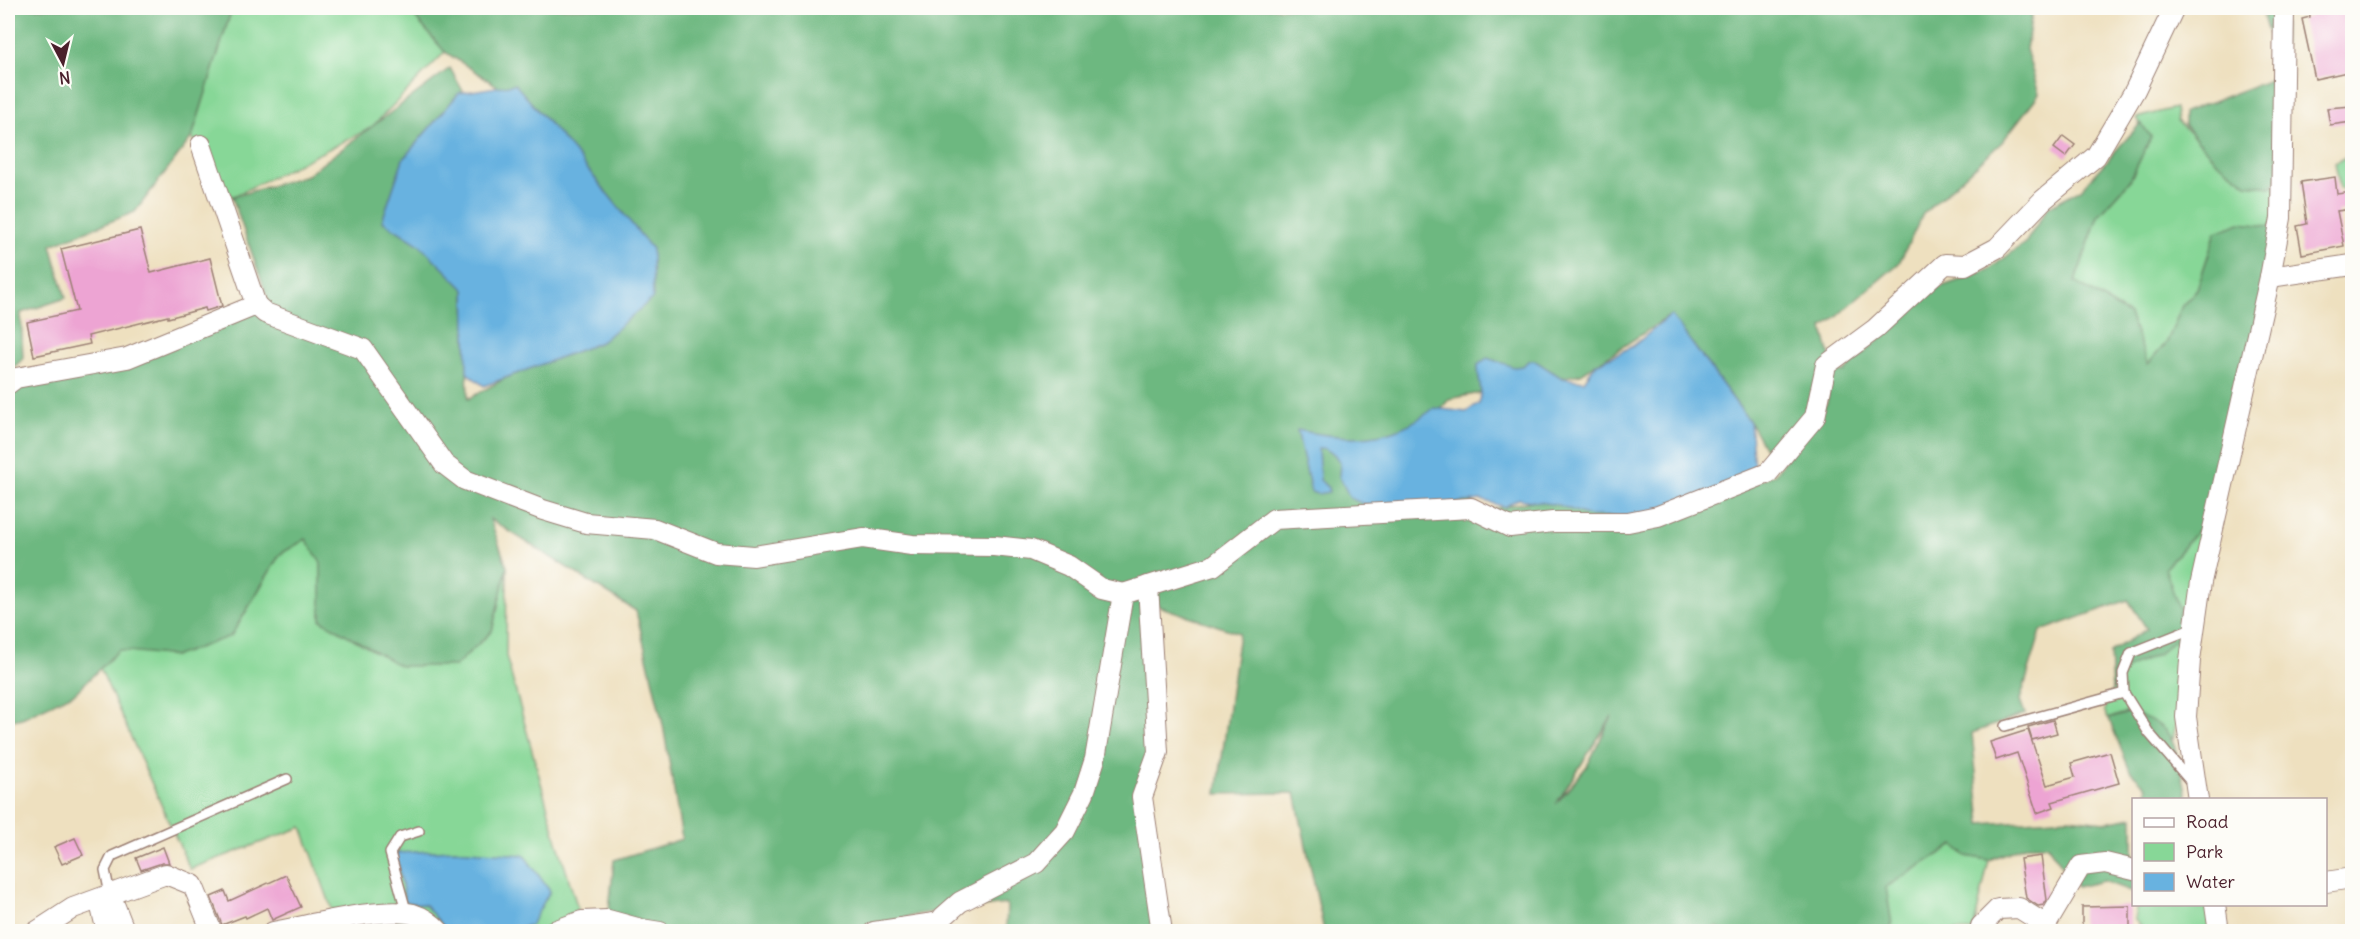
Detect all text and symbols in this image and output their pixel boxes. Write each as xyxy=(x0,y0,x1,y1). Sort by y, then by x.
north arrow xyxy=(33,33,93,93)
text: N xyxy=(58,67,72,88)
legend xyxy=(2132,798,2327,906)
text: Road xyxy=(2186,810,2229,833)
text: Park xyxy=(2186,840,2223,863)
text: Water xyxy=(2186,870,2236,893)

